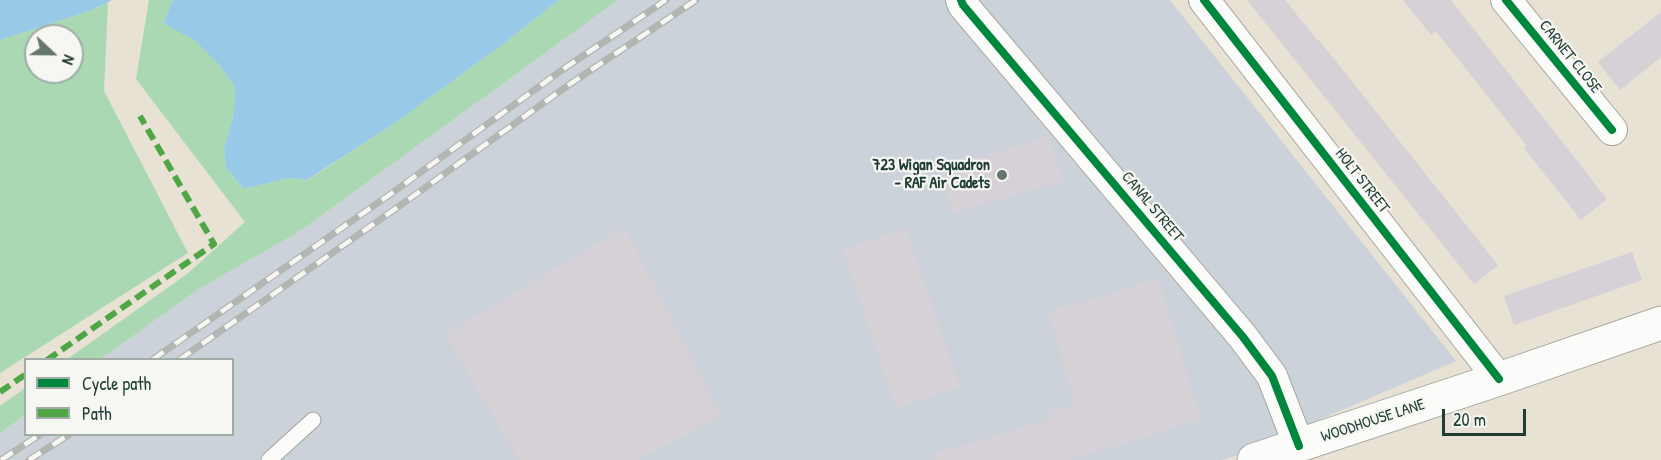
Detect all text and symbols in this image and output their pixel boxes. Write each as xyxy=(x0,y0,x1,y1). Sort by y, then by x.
street label: CARNET CLOSE xyxy=(1535,17,1605,97)
north arrow xyxy=(24,24,84,84)
text: N xyxy=(57,52,81,68)
street label: HOLT STREET xyxy=(1331,145,1393,217)
place label: 723 Wigan Squadron - RAF Air Cadets xyxy=(872,156,990,194)
marker: 723 Wigan Squadron - RAF Air Cadets xyxy=(995,168,1009,182)
street label: CANAL STREET xyxy=(1117,168,1187,246)
legend xyxy=(24,358,234,436)
text: Cycle path xyxy=(82,371,151,396)
street label: WOODHOUSE LANE xyxy=(1319,395,1427,447)
scale bar xyxy=(1445,397,1529,435)
text: Path xyxy=(82,401,111,426)
text: 20 m xyxy=(1453,407,1486,432)

